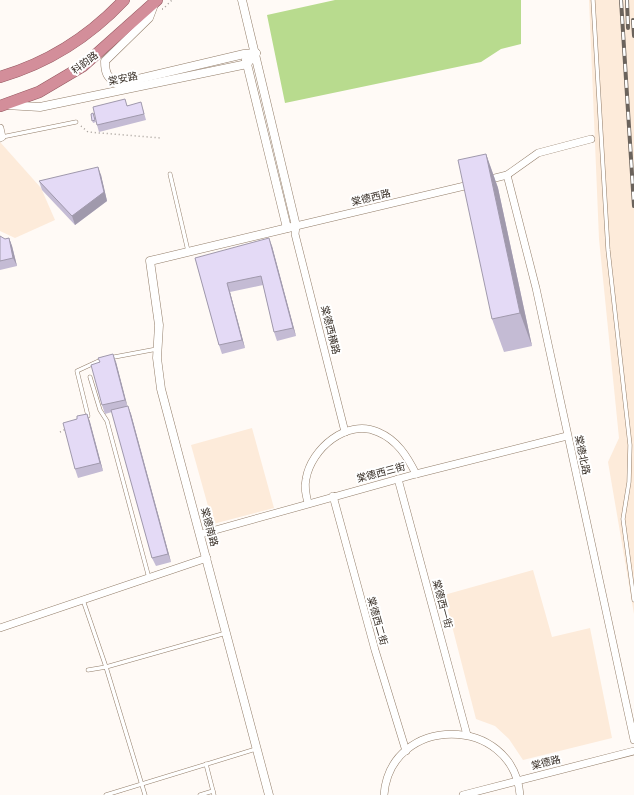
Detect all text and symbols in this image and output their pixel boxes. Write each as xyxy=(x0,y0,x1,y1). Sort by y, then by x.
street label: 科韵路 xyxy=(69,49,101,77)
street label: 棠安路 xyxy=(107,70,139,88)
street label: 棠德西路 xyxy=(350,187,392,209)
street label: 棠德西横路 xyxy=(318,304,342,356)
street label: 棠德北路 xyxy=(572,434,592,476)
street label: 棠德西三街 xyxy=(355,461,407,485)
street label: 棠德南路 xyxy=(198,506,220,548)
street label: 棠德西一街 xyxy=(430,578,454,630)
street label: 棠德西二街 xyxy=(364,595,390,647)
street label: 棠德路 xyxy=(530,754,562,772)

